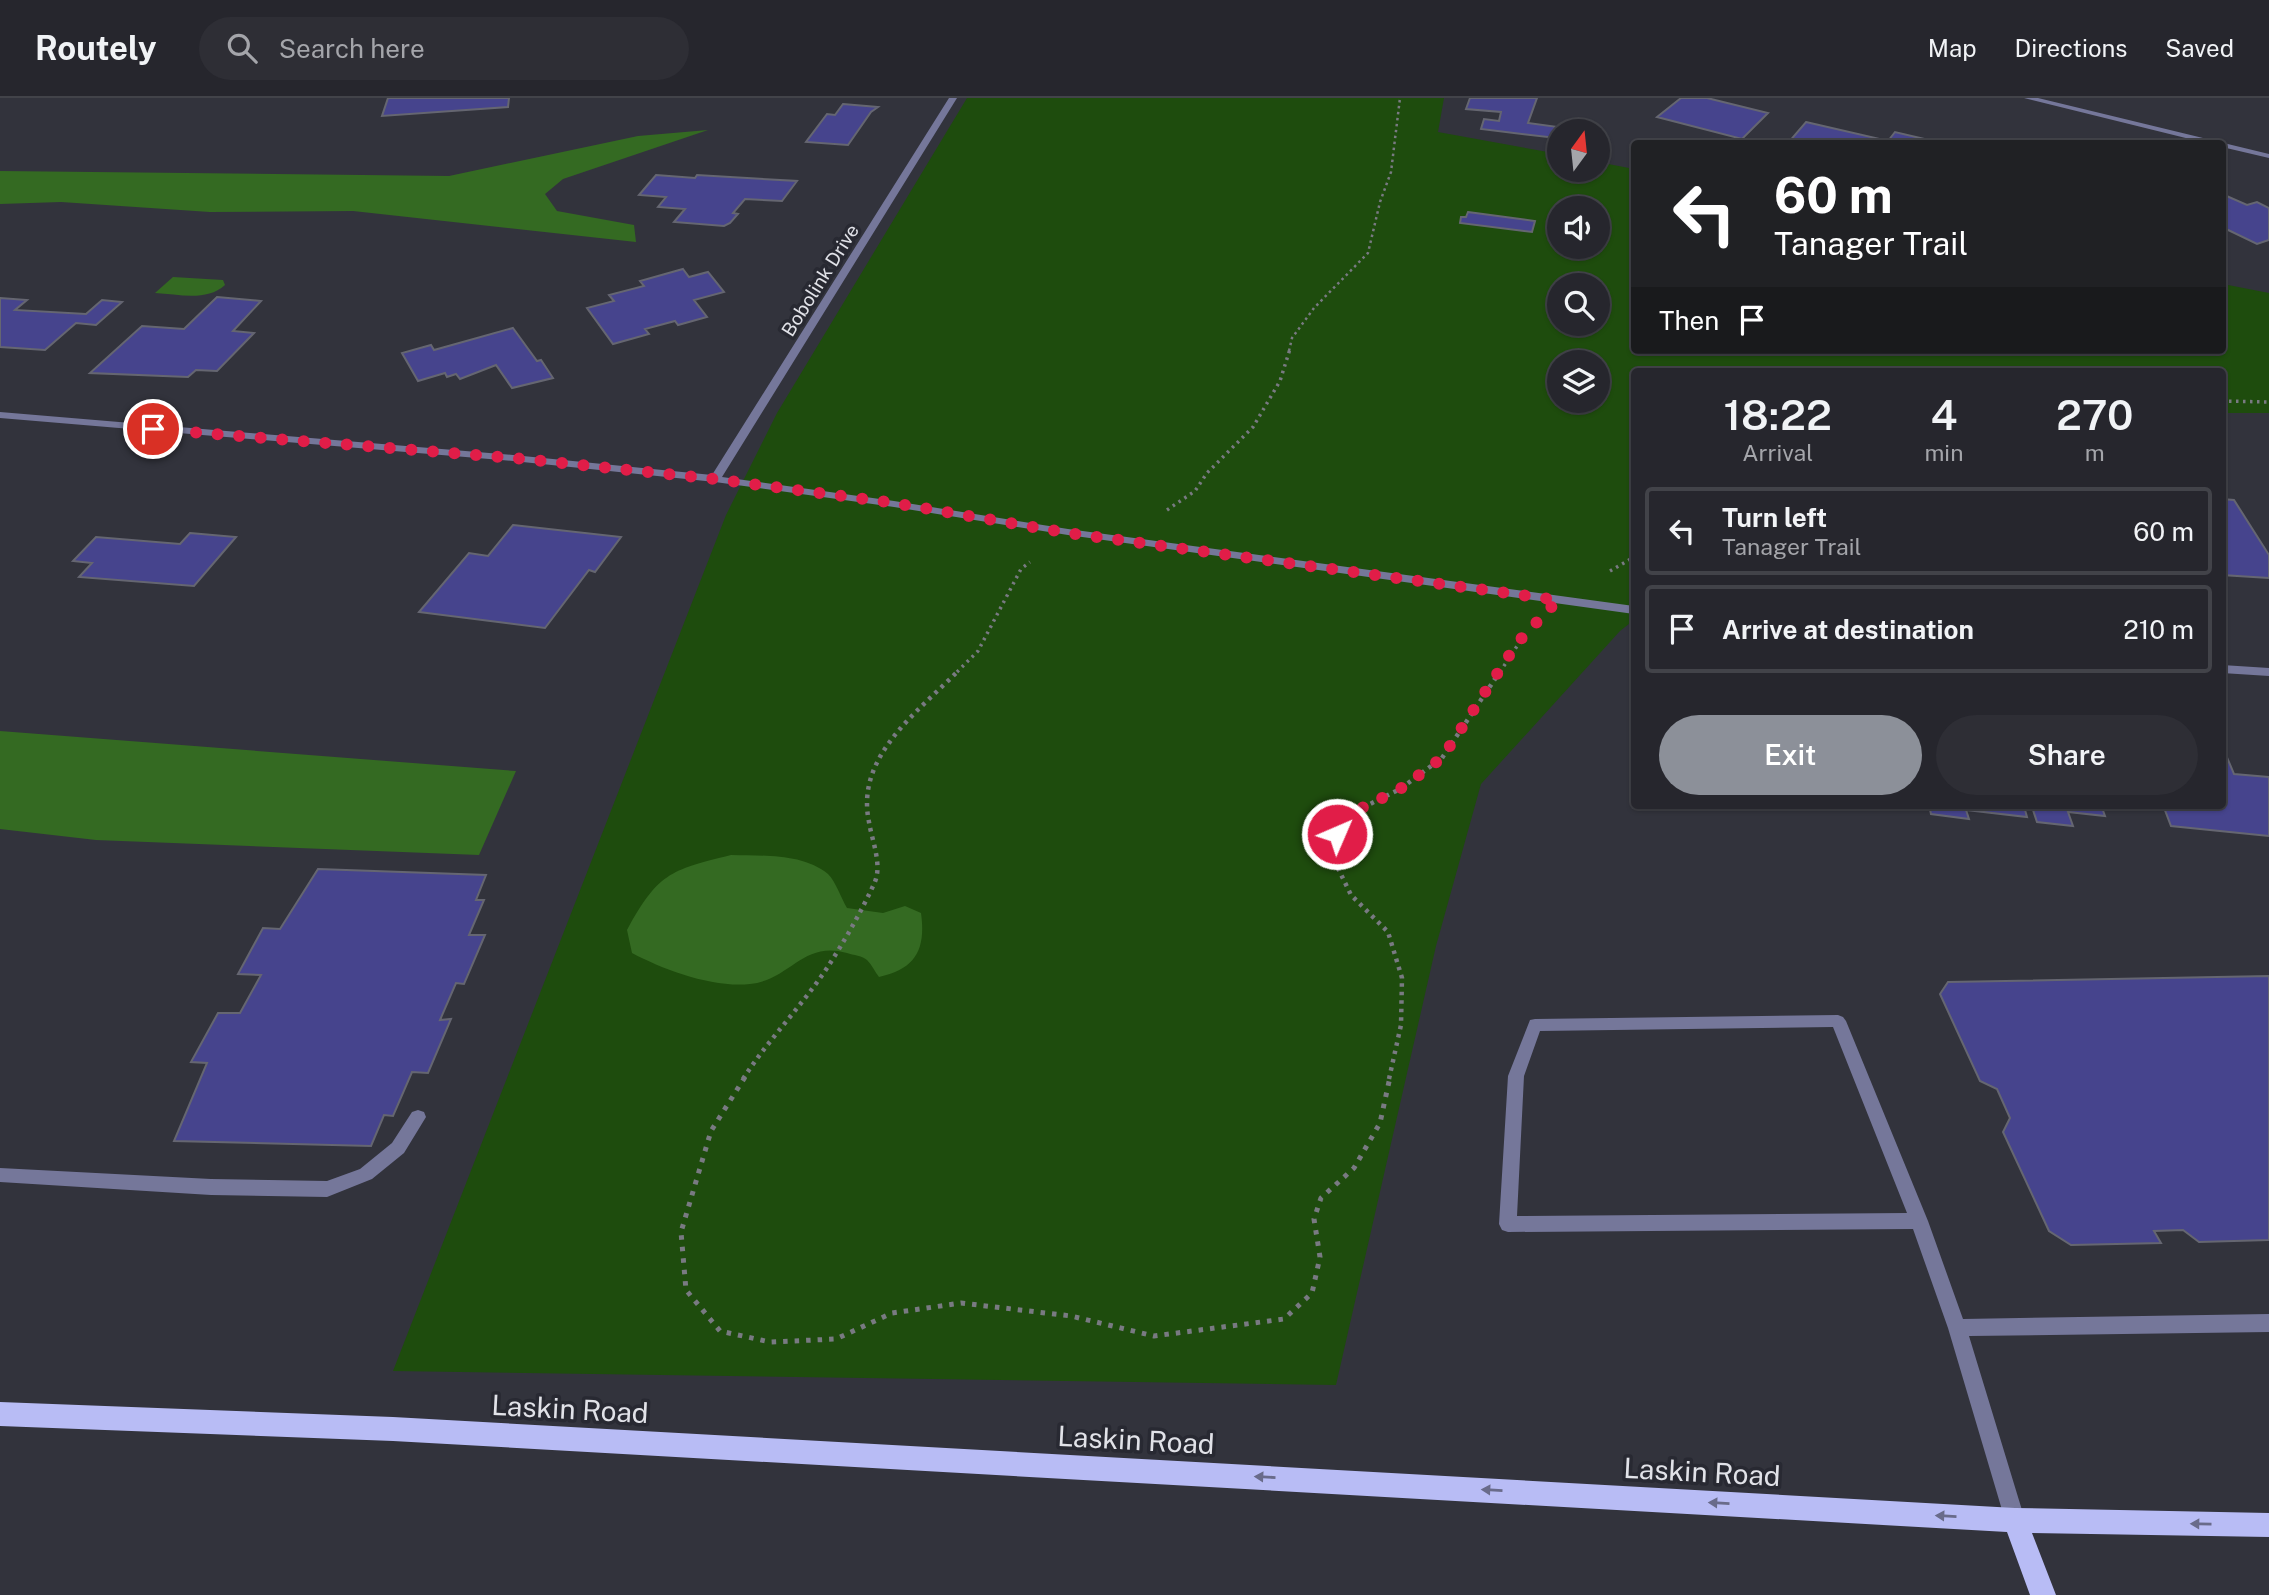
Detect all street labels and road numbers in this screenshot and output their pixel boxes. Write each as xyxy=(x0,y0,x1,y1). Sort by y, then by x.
street label: Bobolink Drive xyxy=(777,220,863,340)
street label: Laskin Road xyxy=(491,1388,649,1429)
street label: Laskin Road xyxy=(1057,1419,1215,1460)
street label: Laskin Road xyxy=(1623,1451,1781,1492)

